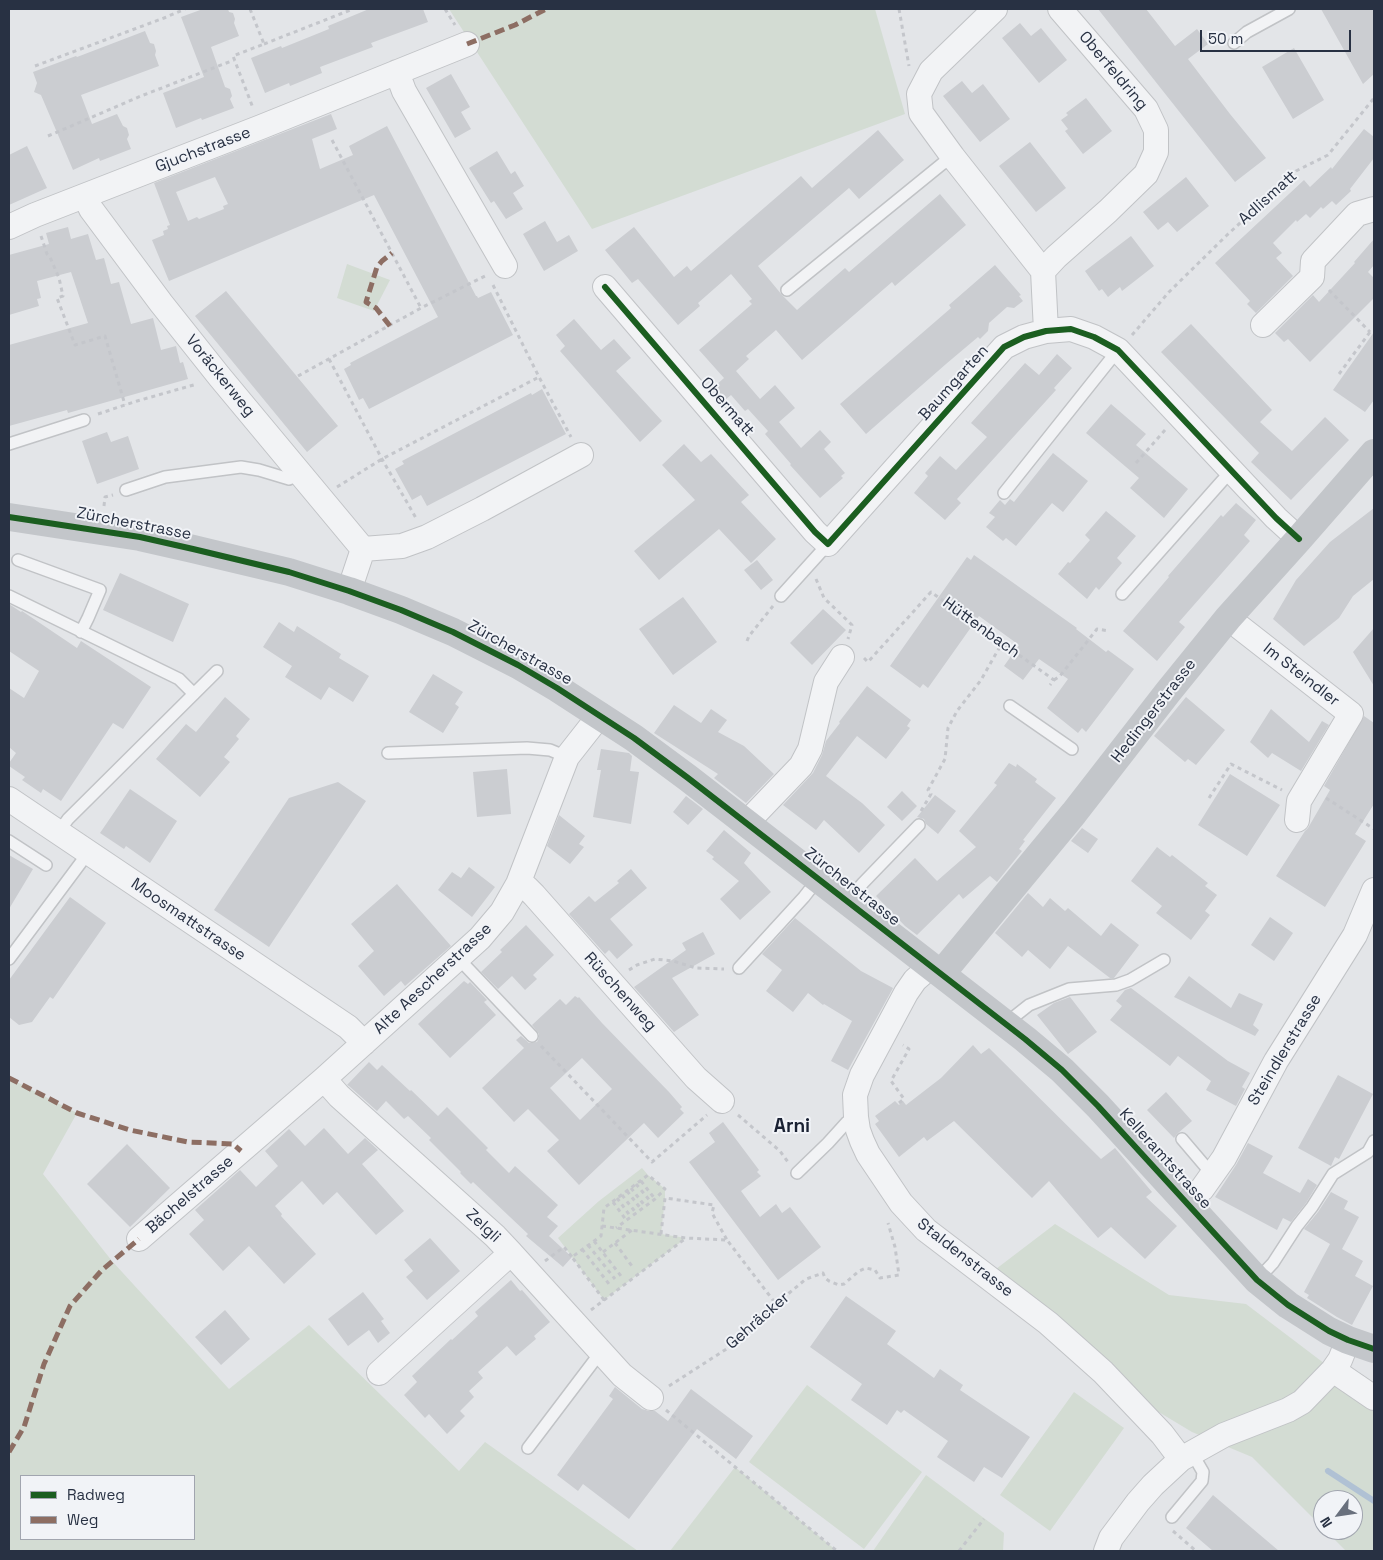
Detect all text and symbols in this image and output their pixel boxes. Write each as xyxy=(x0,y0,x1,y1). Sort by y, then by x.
scale bar xyxy=(1203,20,1354,52)
street label: Oberfeldring xyxy=(1074,28,1152,114)
text: 50 m xyxy=(1208,29,1243,48)
street label: Gjuchstrasse xyxy=(153,123,253,177)
street label: Adlismatt xyxy=(1235,167,1301,229)
street label: Voräckerweg xyxy=(181,331,259,421)
street label: Baumgarten xyxy=(915,341,993,425)
street label: Obermatt xyxy=(696,374,758,440)
street label: Zürcherstrasse xyxy=(75,503,193,545)
street label: Hüttenbach xyxy=(939,594,1023,662)
street label: Zürcherstrasse xyxy=(465,616,575,690)
street label: Im Steindler xyxy=(1259,639,1343,711)
street label: Hedingerstrasse xyxy=(1108,655,1200,767)
street label: Zürcherstrasse xyxy=(800,844,904,930)
street label: Moosmattstrasse xyxy=(127,874,249,966)
street label: Alte Aescherstrasse xyxy=(370,919,496,1039)
street label: Rüschenweg xyxy=(580,949,660,1035)
street label: Steindlerstrasse xyxy=(1244,991,1326,1109)
street label: Kelleramtstrasse xyxy=(1115,1105,1215,1213)
district label: Arni xyxy=(774,1116,810,1138)
street label: Bächelstrasse xyxy=(143,1152,237,1238)
street label: Zelgli xyxy=(462,1205,504,1247)
street label: Staldenstrasse xyxy=(913,1215,1017,1301)
street label: Gehräcker xyxy=(722,1288,794,1354)
legend xyxy=(20,1475,195,1540)
text: Radweg xyxy=(67,1485,125,1504)
north arrow xyxy=(1313,1490,1363,1540)
text: Weg xyxy=(67,1510,98,1529)
text: N xyxy=(1316,1514,1336,1531)

